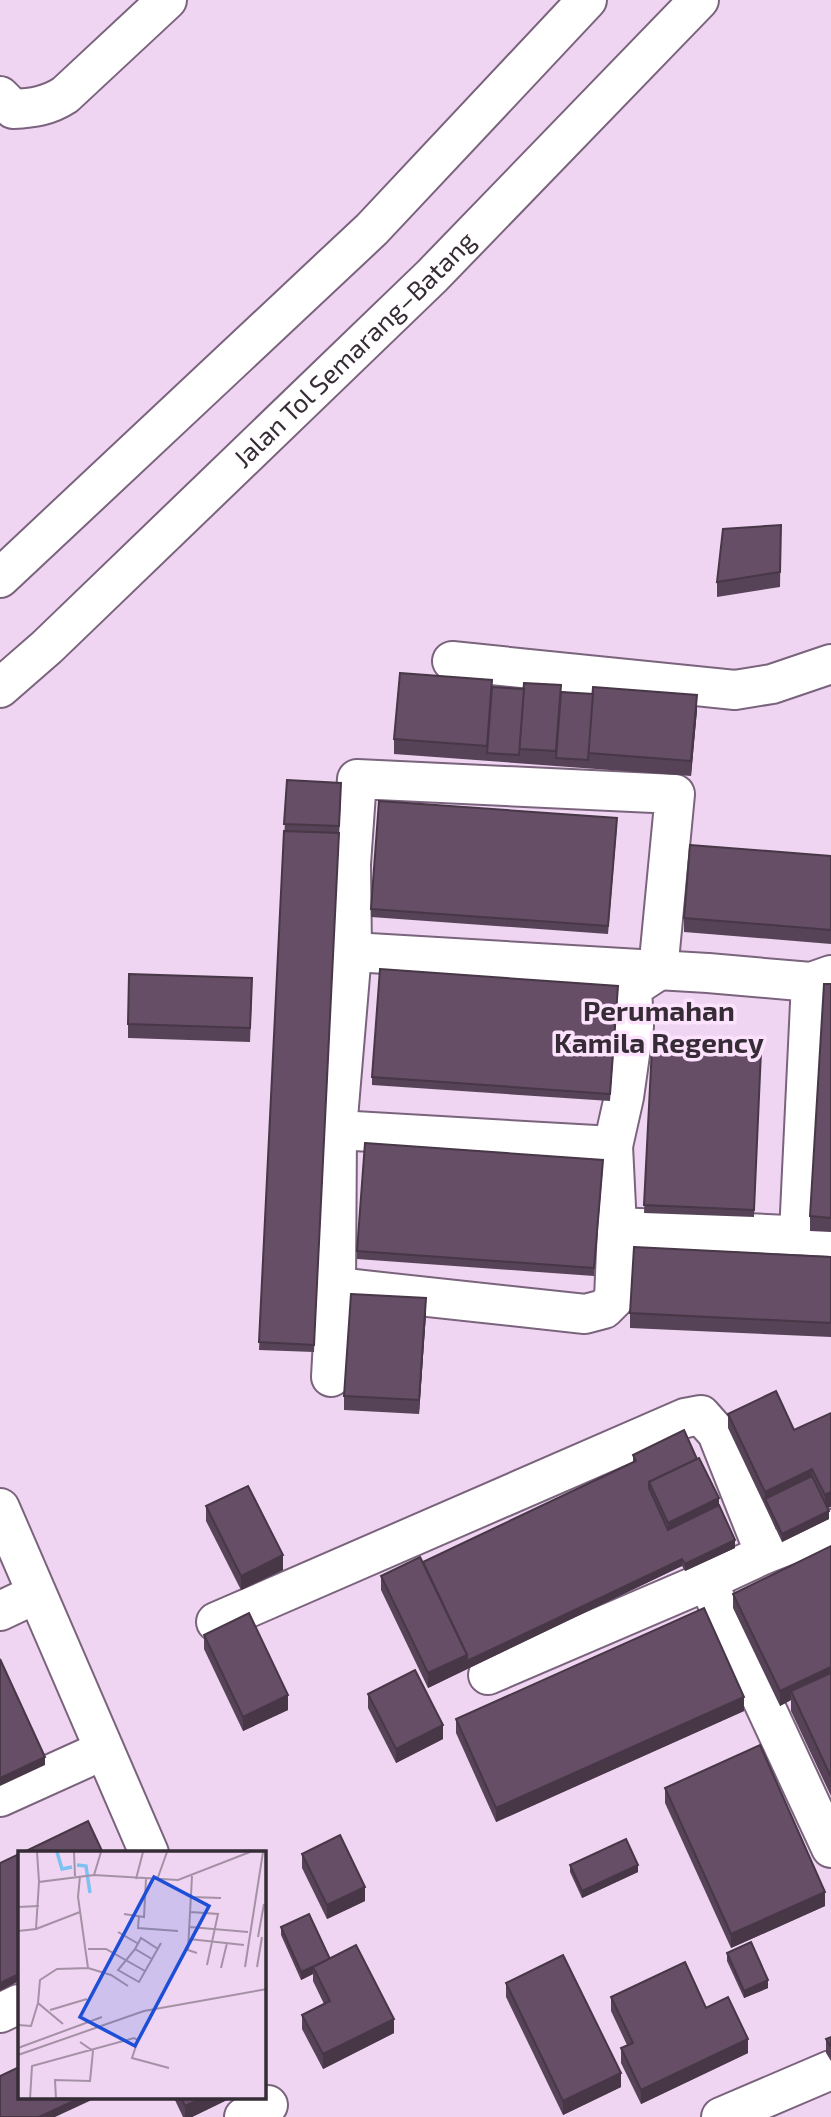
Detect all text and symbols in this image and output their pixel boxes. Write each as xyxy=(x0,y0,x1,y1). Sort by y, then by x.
street label: Jalan Tol Semarang–Batang xyxy=(226,224,481,473)
district label: Perumahan Kamila Regency xyxy=(554,993,764,1059)
inset map xyxy=(18,1851,266,2100)

